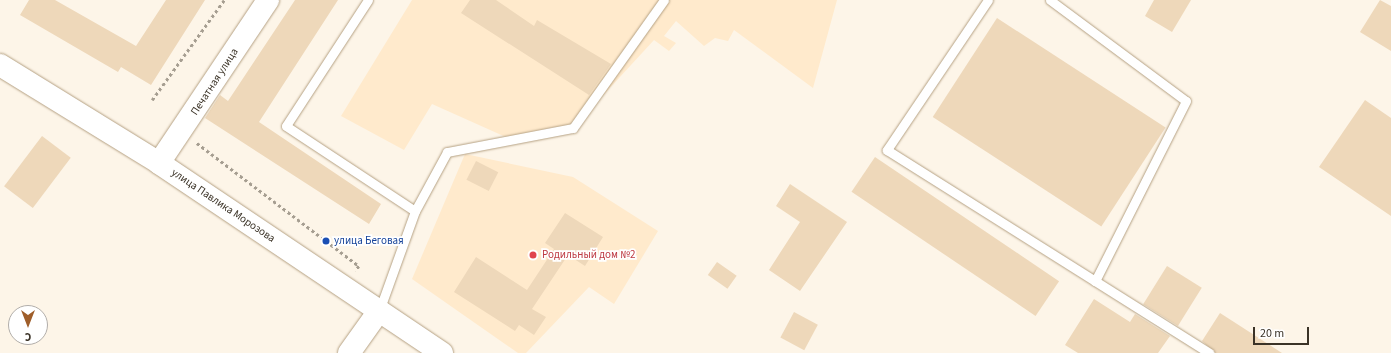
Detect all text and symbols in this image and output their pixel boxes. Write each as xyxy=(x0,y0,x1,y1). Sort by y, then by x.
street label: Печатная улица xyxy=(188,46,242,118)
street label: улица Павлика Морозова xyxy=(169,166,277,246)
place label: улица Беговая xyxy=(334,234,404,248)
marker: улица Беговая xyxy=(321,236,331,246)
place label: Родильный дом №2 xyxy=(542,248,636,262)
marker: Родильный дом №2 xyxy=(527,249,539,261)
north arrow xyxy=(8,305,48,345)
scale bar xyxy=(1255,319,1311,345)
text: 20 m xyxy=(1260,325,1284,342)
text: С xyxy=(25,329,31,344)

